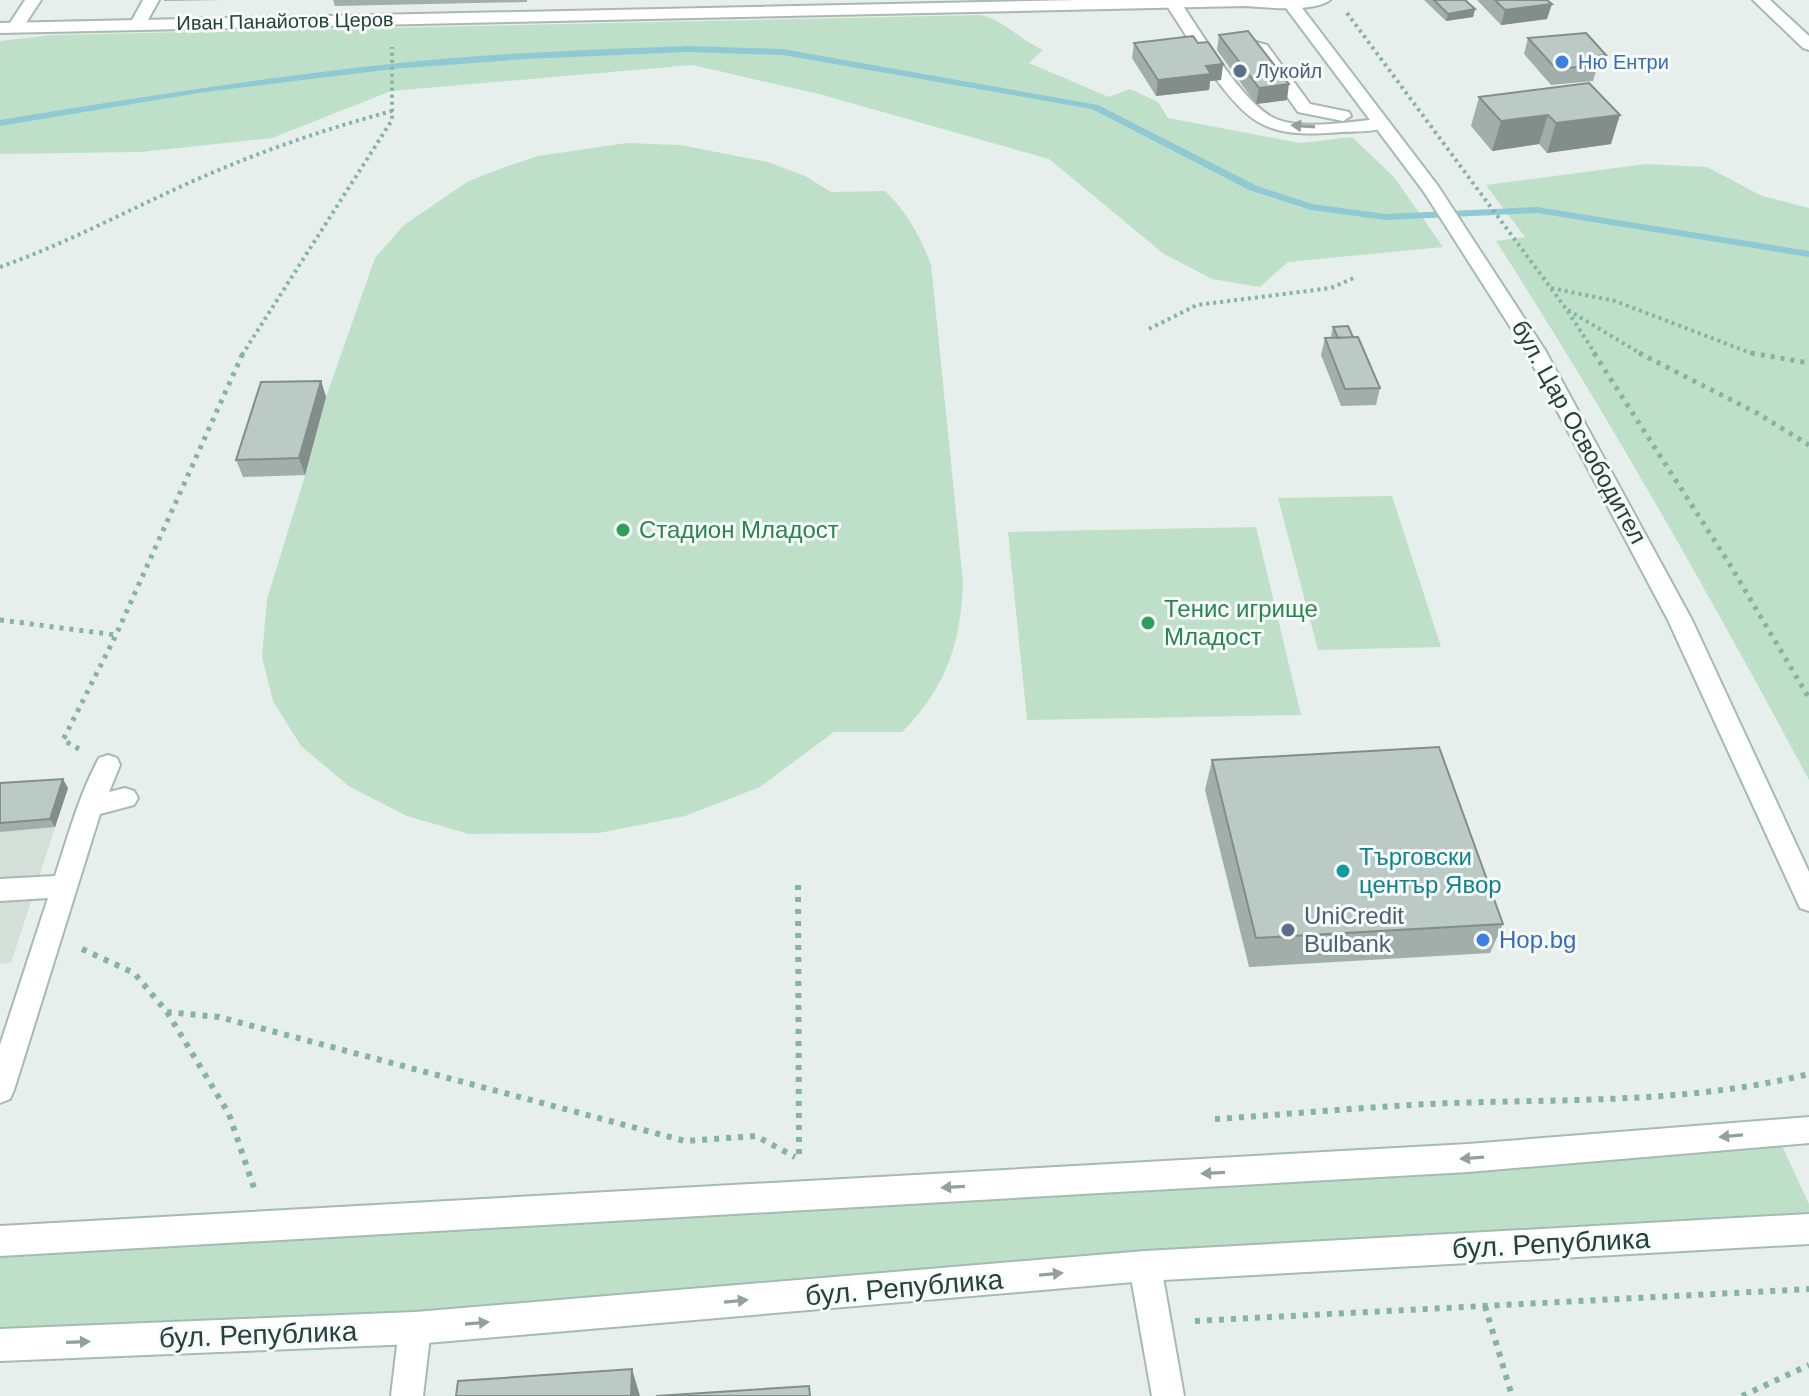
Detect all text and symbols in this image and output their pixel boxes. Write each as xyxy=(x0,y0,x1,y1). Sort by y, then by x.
street label: Иван Панайотов Церов xyxy=(176,8,394,34)
place label: Ню Ентри xyxy=(1578,51,1669,73)
marker: Ню Ентри xyxy=(1553,53,1571,71)
place label: Лукойл xyxy=(1256,60,1322,82)
marker: Лукойл xyxy=(1231,62,1249,80)
one-way arrow xyxy=(1290,119,1315,132)
street label: бул. Цар Освободител xyxy=(1507,315,1652,548)
place label: Стадион Младост xyxy=(639,516,839,543)
marker: Стадион Младост xyxy=(614,521,632,539)
place label: Тенис игрище Младост xyxy=(1164,595,1318,650)
marker: Тенис игрище Младост xyxy=(1139,614,1157,632)
place label: Търговски център Явор xyxy=(1359,843,1502,898)
marker: Търговски център Явор xyxy=(1334,862,1352,880)
place label: UniCredit Bulbank xyxy=(1304,902,1404,957)
marker: UniCredit Bulbank xyxy=(1279,921,1297,939)
place label: Hop.bg xyxy=(1499,926,1576,953)
marker: Hop.bg xyxy=(1474,931,1492,949)
one-way arrow xyxy=(1718,1130,1743,1143)
one-way arrow xyxy=(1459,1152,1484,1165)
one-way arrow xyxy=(1200,1166,1225,1179)
one-way arrow xyxy=(940,1181,965,1194)
street label: бул. Република xyxy=(1451,1223,1651,1264)
street label: бул. Република xyxy=(804,1263,1005,1312)
one-way arrow xyxy=(1039,1267,1064,1280)
one-way arrow xyxy=(724,1294,749,1307)
street label: бул. Република xyxy=(158,1316,358,1353)
one-way arrow xyxy=(465,1316,490,1329)
one-way arrow xyxy=(66,1335,91,1348)

